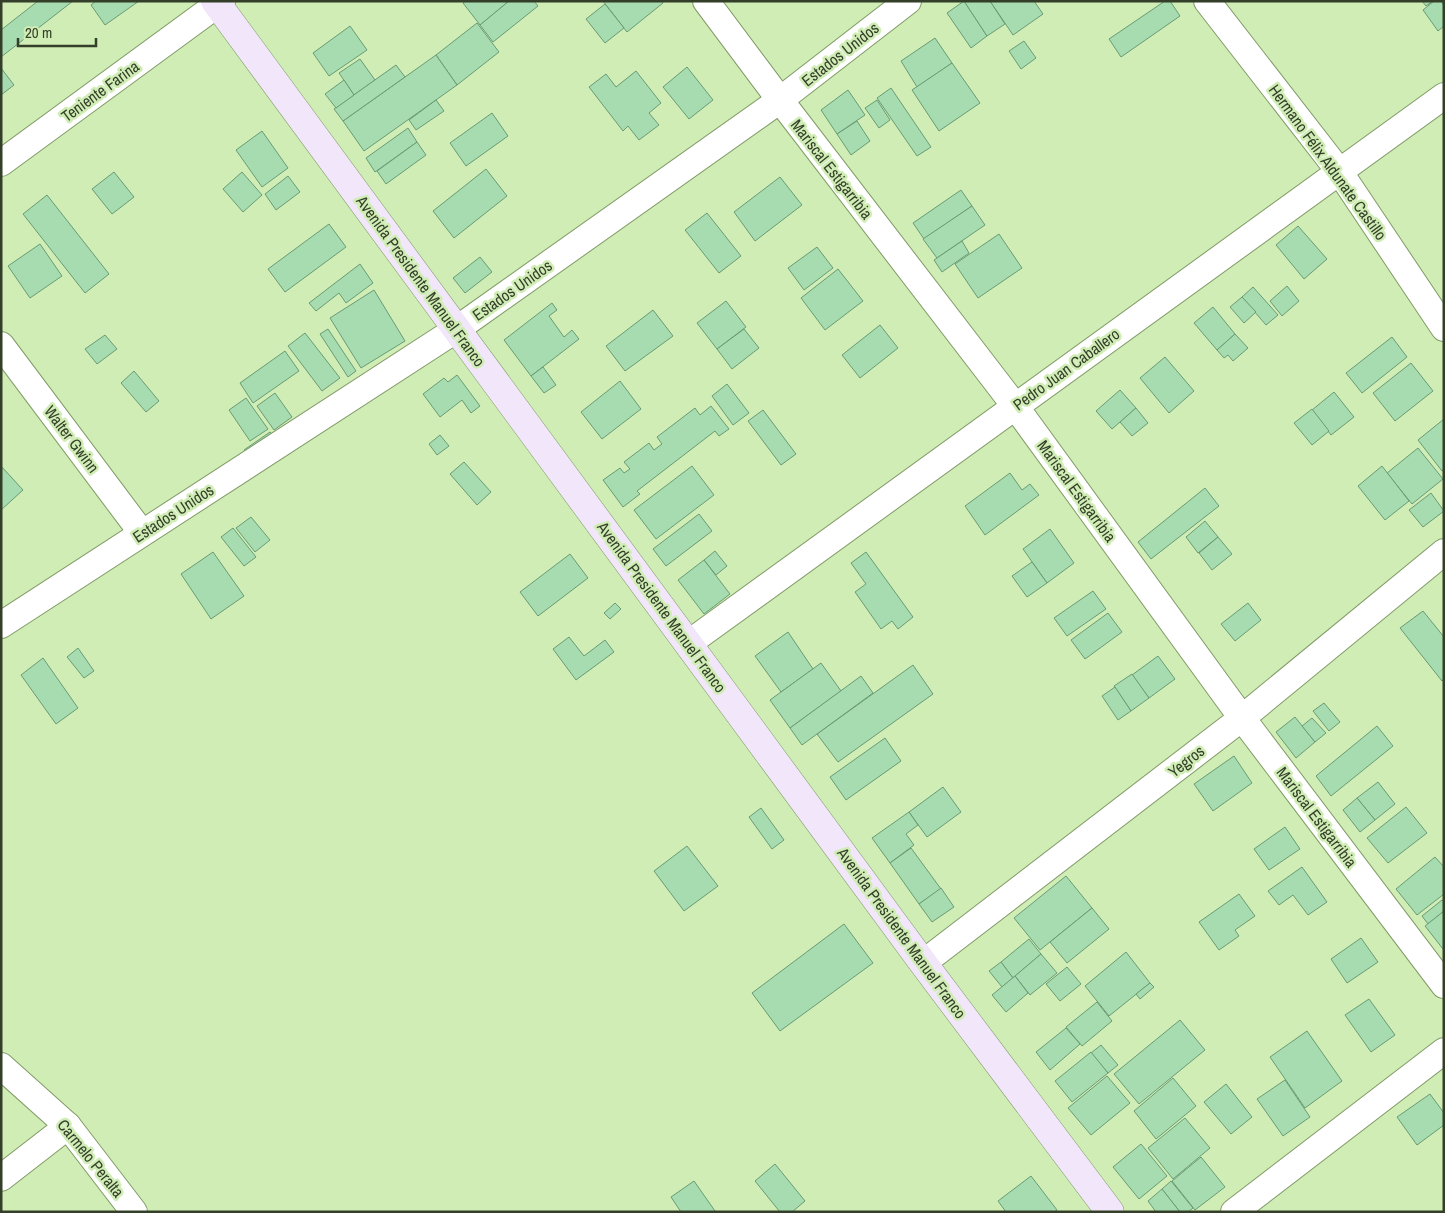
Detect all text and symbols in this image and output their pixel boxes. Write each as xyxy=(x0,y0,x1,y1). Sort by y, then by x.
scale bar xyxy=(18,15,95,47)
street label: Estados Unidos xyxy=(797,17,883,91)
text: 20 m xyxy=(25,22,52,43)
street label: Teniente Farina xyxy=(57,55,144,127)
street label: Hermano Félix Aldunate Castillo xyxy=(1264,80,1392,244)
street label: Mariscal Estigarribia xyxy=(786,115,878,224)
street label: Avenida Presidente Manuel Franco xyxy=(351,190,490,371)
street label: Estados Unidos xyxy=(468,254,556,326)
street label: Pedro Juan Caballero xyxy=(1008,323,1124,415)
street label: Walter Gwinn xyxy=(39,401,105,477)
street label: Mariscal Estigarribia xyxy=(1033,436,1122,547)
street label: Estados Unidos xyxy=(128,479,218,547)
street label: Avenida Presidente Manuel Franco xyxy=(592,516,731,697)
street label: Yegros xyxy=(1163,740,1209,782)
street label: Mariscal Estigarribia xyxy=(1272,762,1363,873)
street label: Avenida Presidente Manuel Franco xyxy=(832,842,971,1023)
street label: Carmelo Peralta xyxy=(53,1114,130,1202)

